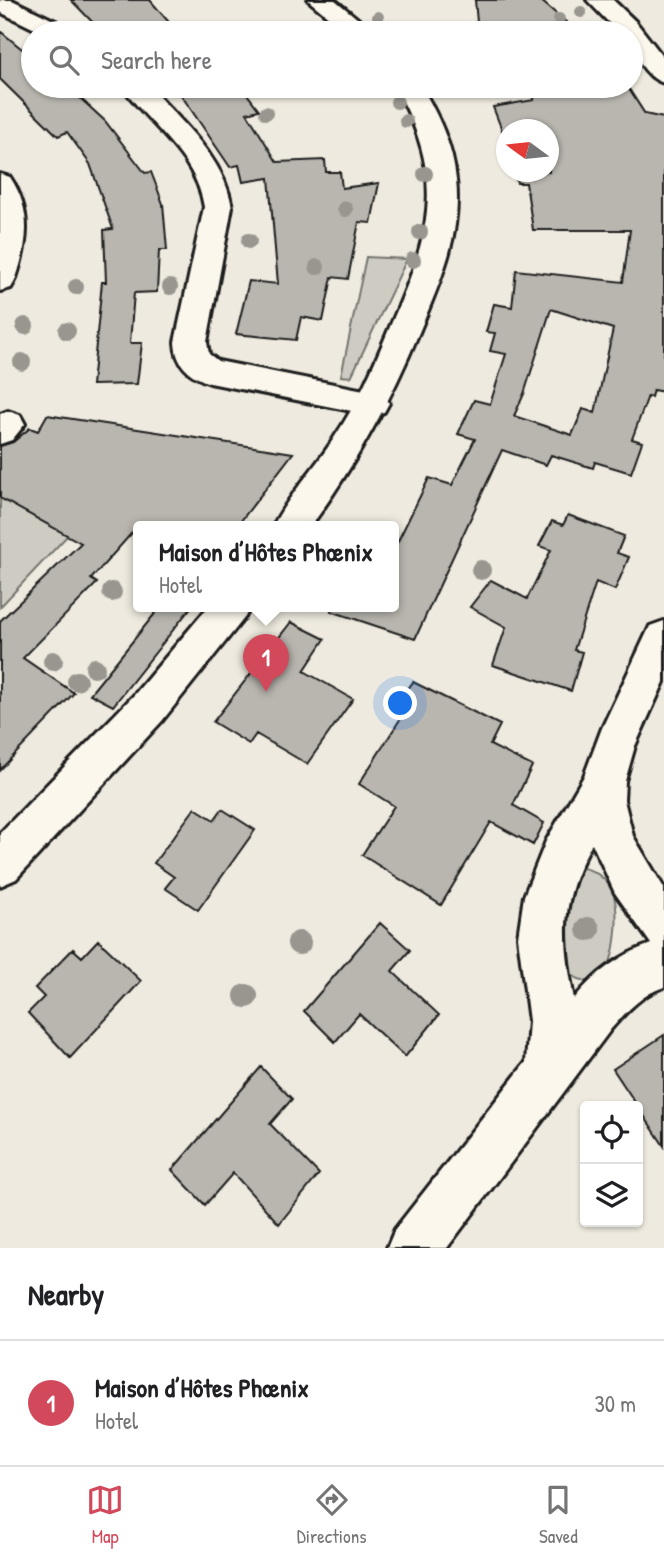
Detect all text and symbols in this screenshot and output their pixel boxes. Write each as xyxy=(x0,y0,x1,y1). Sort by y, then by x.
search box xyxy=(21,21,643,98)
icon: search xyxy=(45,41,83,79)
text: Search here xyxy=(101,42,212,77)
north arrow xyxy=(496,119,559,182)
popup xyxy=(133,521,399,612)
text: Maison d’Hôtes Phœnix xyxy=(159,534,373,569)
text: Hotel xyxy=(159,569,202,600)
pin: 1 xyxy=(243,634,289,692)
your location xyxy=(383,686,417,720)
map controls xyxy=(580,1101,643,1227)
button: locate xyxy=(580,1101,643,1164)
button: layers xyxy=(580,1164,643,1227)
text: Nearby xyxy=(28,1274,104,1314)
text: Maison d’Hôtes Phœnix xyxy=(95,1370,309,1405)
text: 1 xyxy=(47,1388,55,1419)
text: 30 m xyxy=(594,1388,636,1419)
text: Hotel xyxy=(95,1405,138,1436)
tab: Map xyxy=(86,1481,124,1549)
tab: Directions xyxy=(297,1481,367,1549)
tab: Saved xyxy=(539,1481,578,1549)

